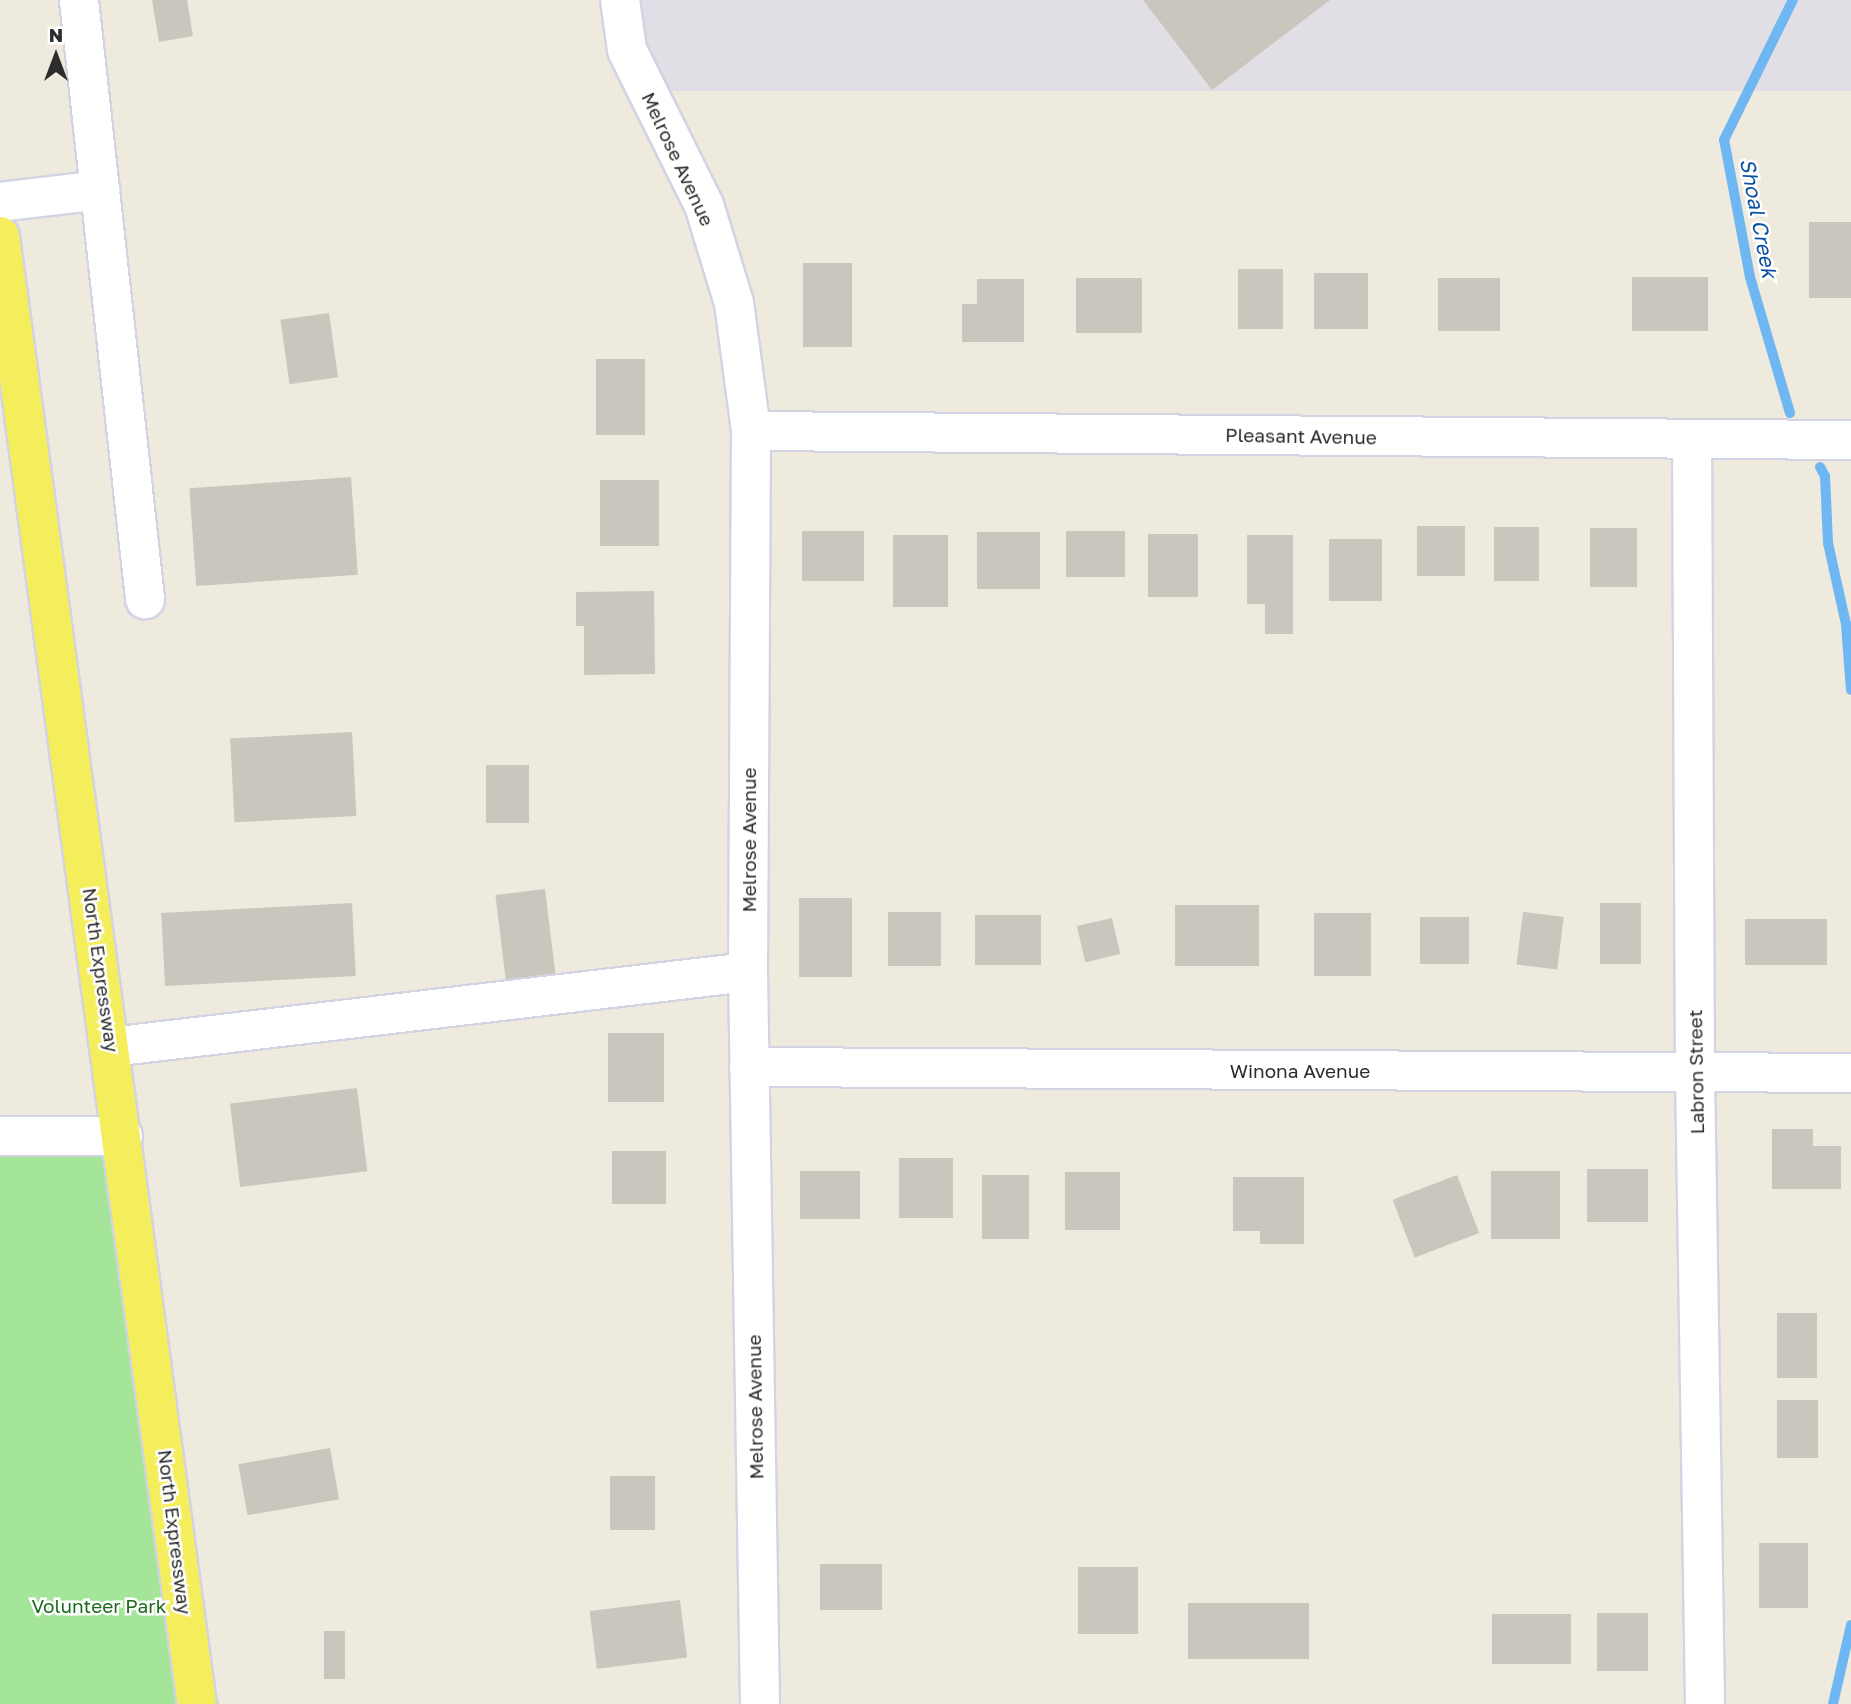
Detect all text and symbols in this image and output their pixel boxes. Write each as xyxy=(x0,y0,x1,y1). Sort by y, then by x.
north arrow xyxy=(21,21,91,91)
text: N xyxy=(49,23,63,46)
street label: Melrose Avenue xyxy=(637,88,719,230)
water label: Shoal Creek xyxy=(1735,156,1783,280)
street label: Pleasant Avenue xyxy=(1225,423,1377,449)
street label: Melrose Avenue xyxy=(738,768,760,912)
street label: North Expressway xyxy=(78,886,124,1054)
street label: Labron Street xyxy=(1684,1009,1708,1135)
street label: Winona Avenue xyxy=(1230,1060,1370,1082)
street label: Melrose Avenue xyxy=(742,1334,768,1480)
street label: North Expressway xyxy=(154,1448,196,1616)
park label: Volunteer Park xyxy=(32,1595,166,1617)

